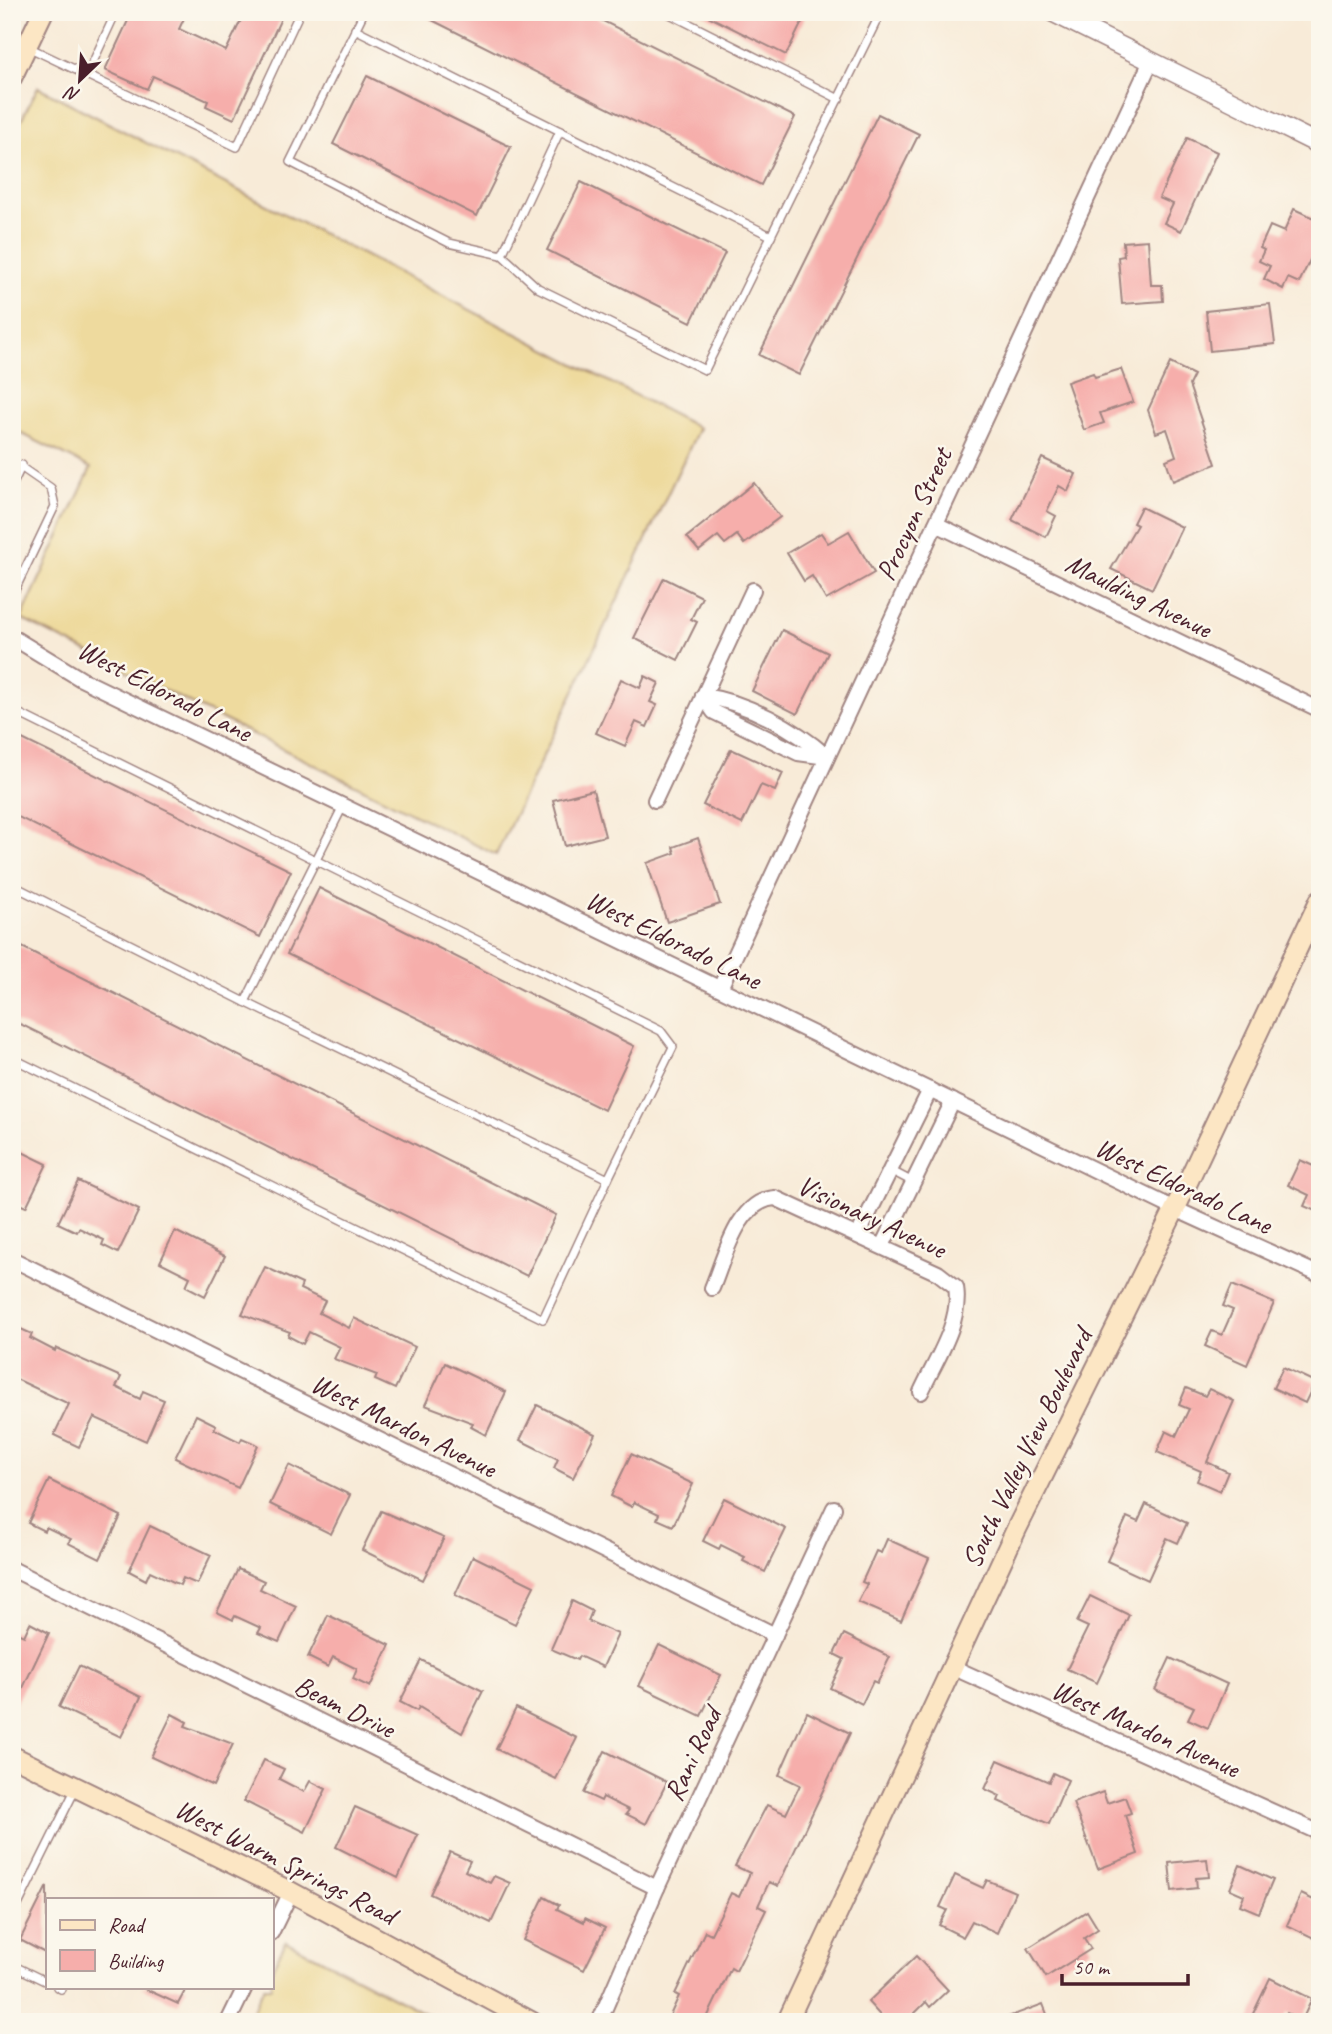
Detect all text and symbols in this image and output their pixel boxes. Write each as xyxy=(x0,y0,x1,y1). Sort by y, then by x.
north arrow xyxy=(46,46,116,116)
text: N xyxy=(60,80,84,108)
street label: Procyon Street xyxy=(868,440,960,586)
street label: Maulding Avenue xyxy=(1060,545,1219,647)
street label: West Eldorado Lane xyxy=(72,632,259,750)
street label: West Eldorado Lane xyxy=(581,882,769,998)
street label: West Eldorado Lane xyxy=(1090,1129,1279,1242)
street label: Visionary Avenue xyxy=(792,1167,953,1267)
street label: South Valley View Boulevard xyxy=(953,1319,1101,1573)
street label: West Mardon Avenue xyxy=(306,1366,504,1486)
street label: Beam Drive xyxy=(289,1667,402,1747)
street label: West Mardon Avenue xyxy=(1047,1672,1247,1786)
street label: Rani Road xyxy=(656,1698,731,1806)
street label: West Warm Springs Road xyxy=(170,1791,406,1934)
legend xyxy=(46,1898,273,1988)
text: Road xyxy=(108,1912,147,1938)
scale bar xyxy=(1062,1943,1188,1987)
text: Building xyxy=(108,1948,165,1974)
text: 50 m xyxy=(1073,1954,1111,1980)

